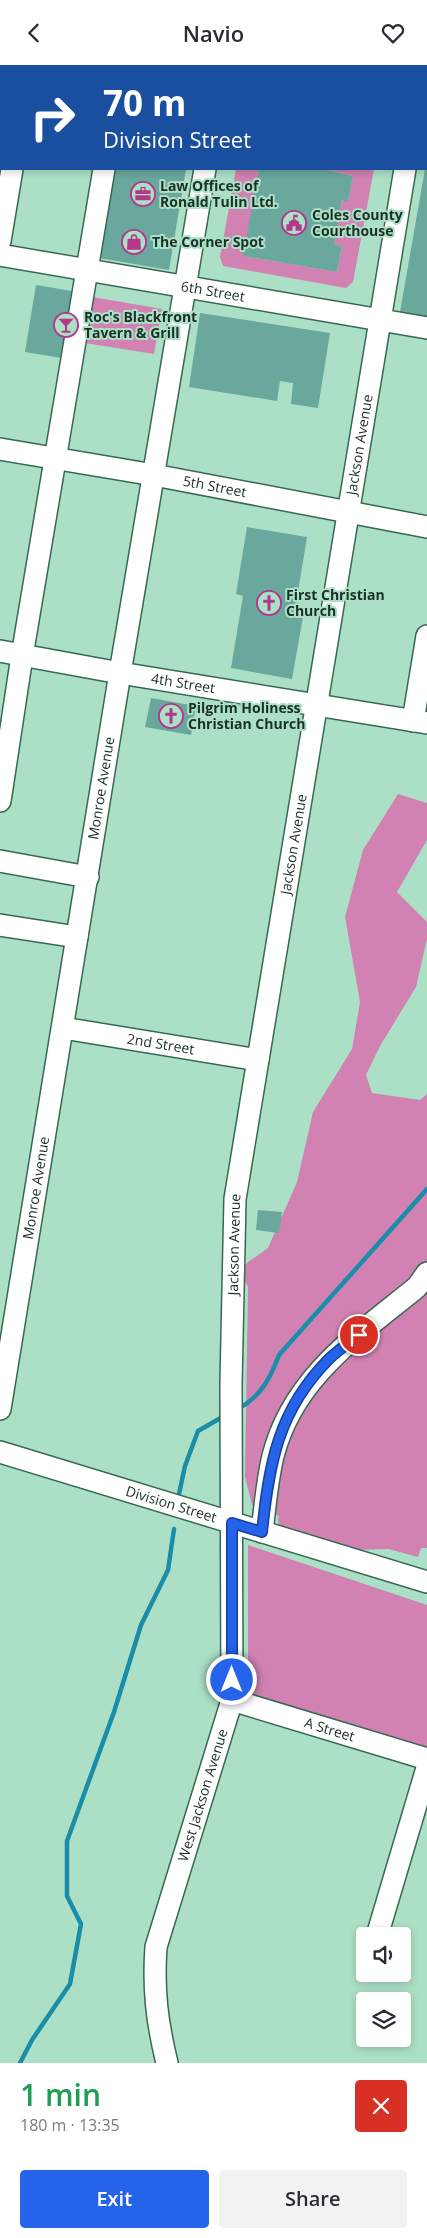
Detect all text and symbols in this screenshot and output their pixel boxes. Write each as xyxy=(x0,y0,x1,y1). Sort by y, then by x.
text: Navio xyxy=(183,18,244,48)
icon: back xyxy=(20,19,48,47)
icon: heart xyxy=(379,19,407,47)
text: 70 m xyxy=(103,79,186,126)
icon: right xyxy=(20,85,85,150)
text: Division Street xyxy=(103,124,251,154)
place label: Law Offices of Ronald Tulin Ltd. xyxy=(160,176,278,211)
office icon: Law Offices of Ronald Tulin Ltd. xyxy=(130,181,156,207)
place label: Coles County Courthouse xyxy=(312,205,403,240)
public building icon: Coles County Courthouse xyxy=(281,210,307,236)
shop icon: The Corner Spot xyxy=(121,229,147,255)
place label: The Corner Spot xyxy=(152,232,264,251)
street label: 6th Street xyxy=(180,276,246,306)
place label: Roc's Blackfront Tavern & Grill xyxy=(84,307,197,342)
bar icon: Roc's Blackfront Tavern & Grill xyxy=(53,312,79,338)
street label: Jackson Avenue xyxy=(341,393,377,498)
street label: 5th Street xyxy=(181,471,248,501)
place label: First Christian Church xyxy=(286,585,385,620)
church icon: First Christian Church xyxy=(256,590,282,616)
street label: 4th Street xyxy=(150,668,217,697)
place label: Pilgrim Holiness Christian Church xyxy=(188,698,305,733)
church icon: Pilgrim Holiness Christian Church xyxy=(158,703,184,729)
street label: Monroe Avenue xyxy=(83,735,118,841)
street label: Jackson Avenue xyxy=(275,792,311,898)
street label: 2nd Street xyxy=(126,1029,196,1058)
street label: Monroe Avenue xyxy=(18,1135,53,1241)
street label: Jackson Avenue xyxy=(223,1192,245,1298)
pin xyxy=(338,1314,380,1356)
icon: arrive xyxy=(345,1321,373,1349)
street label: Division Street xyxy=(124,1481,219,1526)
position arrow xyxy=(205,1653,257,1705)
street label: A Street xyxy=(302,1712,357,1746)
street label: West Jackson Avenue xyxy=(173,1726,232,1864)
map controls xyxy=(356,1927,411,2047)
button: sound xyxy=(356,1927,411,1982)
button: layers xyxy=(356,1992,411,2047)
text: 1 min xyxy=(20,2074,101,2115)
button: close xyxy=(355,2080,407,2132)
text: 180 m · 13:35 xyxy=(20,2114,120,2136)
button: Exit xyxy=(20,2170,209,2228)
button: Share xyxy=(219,2170,407,2228)

